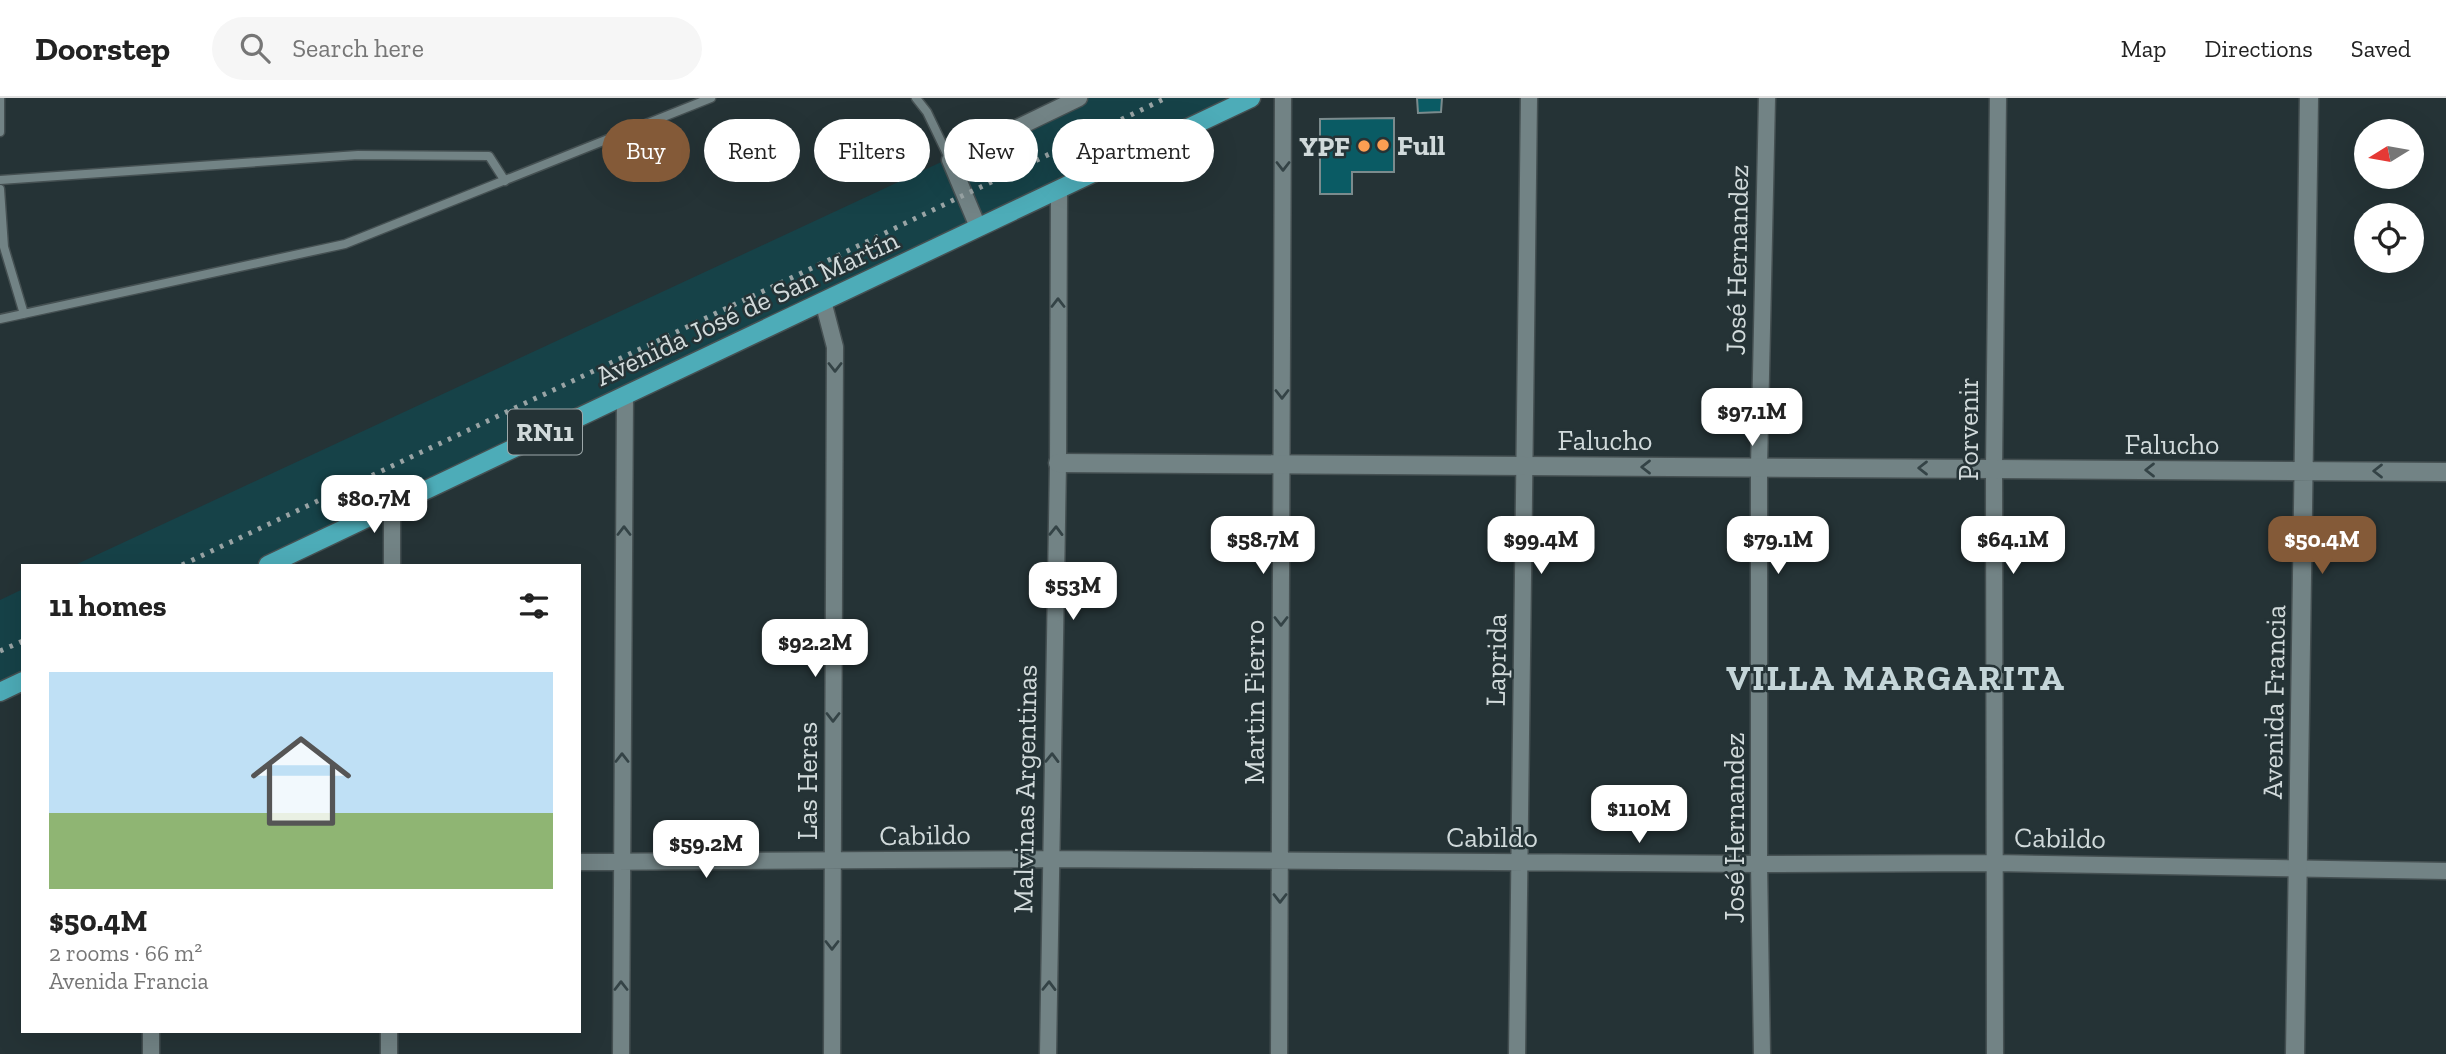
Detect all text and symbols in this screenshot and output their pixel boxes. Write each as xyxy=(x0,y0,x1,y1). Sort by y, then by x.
search box xyxy=(212,17,702,80)
text: Doorstep xyxy=(35,29,170,68)
icon: search xyxy=(236,29,274,67)
text: Search here xyxy=(292,32,424,64)
text: Map xyxy=(2121,34,2167,63)
text: Directions xyxy=(2205,34,2313,63)
text: Saved xyxy=(2351,34,2411,63)
chip: Buy xyxy=(602,119,690,182)
chip: Rent xyxy=(704,119,800,182)
chip: Filters xyxy=(814,119,930,182)
chip: New xyxy=(944,119,1038,182)
chip: Apartment xyxy=(1052,119,1214,182)
north arrow xyxy=(2354,119,2424,189)
map controls xyxy=(2354,119,2424,273)
place label: Full xyxy=(1397,129,1445,162)
place label: YPF xyxy=(1299,130,1350,163)
marker: Full xyxy=(1375,137,1391,153)
marker: YPF xyxy=(1356,138,1372,154)
one-way arrow xyxy=(1275,161,1291,172)
street label: José Hernandez xyxy=(1719,164,1755,356)
button: locate xyxy=(2354,203,2424,273)
street label: Avenida José de San Martín xyxy=(590,223,904,393)
one-way arrow xyxy=(1050,298,1066,308)
one-way arrow xyxy=(827,362,843,373)
street label: Porvenir xyxy=(1952,377,1985,481)
pin: $97.1M xyxy=(1695,388,1809,448)
one-way arrow xyxy=(1274,389,1290,399)
text: $97.1M xyxy=(1717,397,1787,425)
road number: RN11 xyxy=(508,410,582,454)
street label: Falucho xyxy=(1558,424,1652,457)
street label: Falucho xyxy=(2125,428,2219,461)
one-way arrow xyxy=(1641,459,1652,474)
one-way arrow xyxy=(1917,460,1928,476)
one-way arrow xyxy=(2145,462,2155,478)
one-way arrow xyxy=(2372,464,2383,479)
pin: $80.7M xyxy=(317,476,431,535)
text: $80.7M xyxy=(337,484,411,512)
pin: $58.7M xyxy=(1206,517,1320,576)
pin: $99.4M xyxy=(1484,517,1598,576)
pin: $79.1M xyxy=(1721,517,1835,576)
pin: $64.1M xyxy=(1956,517,2070,576)
pin: $50.4M xyxy=(2265,517,2379,576)
one-way arrow xyxy=(616,525,632,536)
one-way arrow xyxy=(1049,525,1064,536)
text: $58.7M xyxy=(1227,525,1299,553)
text: $99.4M xyxy=(1504,525,1578,553)
text: $79.1M xyxy=(1743,525,1813,553)
text: $64.1M xyxy=(1977,525,2049,553)
text: $50.4M xyxy=(2284,525,2360,553)
pin: $53M xyxy=(1032,562,1114,622)
text: $53M xyxy=(1045,571,1101,599)
icon: filters xyxy=(515,587,553,625)
text: 11 homes xyxy=(49,588,167,624)
street label: Avenida Francia xyxy=(2256,604,2292,799)
street label: Laprida xyxy=(1479,613,1513,707)
one-way arrow xyxy=(1273,616,1289,627)
pin: $92.2M xyxy=(758,620,872,679)
street label: Martin Fierro xyxy=(1238,620,1271,784)
text: $92.2M xyxy=(778,628,852,656)
district label: VILLA MARGARITA xyxy=(1726,657,2066,699)
street label: Malvinas Argentinas xyxy=(1006,664,1044,914)
one-way arrow xyxy=(825,712,841,723)
icon: home xyxy=(238,718,364,844)
street label: Las Heras xyxy=(791,722,824,840)
street label: José Hernandez xyxy=(1718,733,1751,923)
one-way arrow xyxy=(615,753,630,764)
one-way arrow xyxy=(1044,753,1060,763)
pin: $110M xyxy=(1590,786,1688,845)
text: $110M xyxy=(1607,794,1671,822)
street label: Cabildo xyxy=(879,818,971,852)
pin: $59.2M xyxy=(649,820,763,880)
street label: Cabildo xyxy=(1446,821,1538,854)
street label: Cabildo xyxy=(2014,821,2106,855)
text: $59.2M xyxy=(669,829,743,857)
one-way arrow xyxy=(1272,893,1288,903)
text: $50.4M xyxy=(49,903,148,939)
text: 2 rooms · 66 m² xyxy=(49,939,202,967)
one-way arrow xyxy=(824,940,840,950)
text: Avenida Francia xyxy=(49,967,209,995)
one-way arrow xyxy=(613,980,629,991)
one-way arrow xyxy=(1041,980,1057,991)

